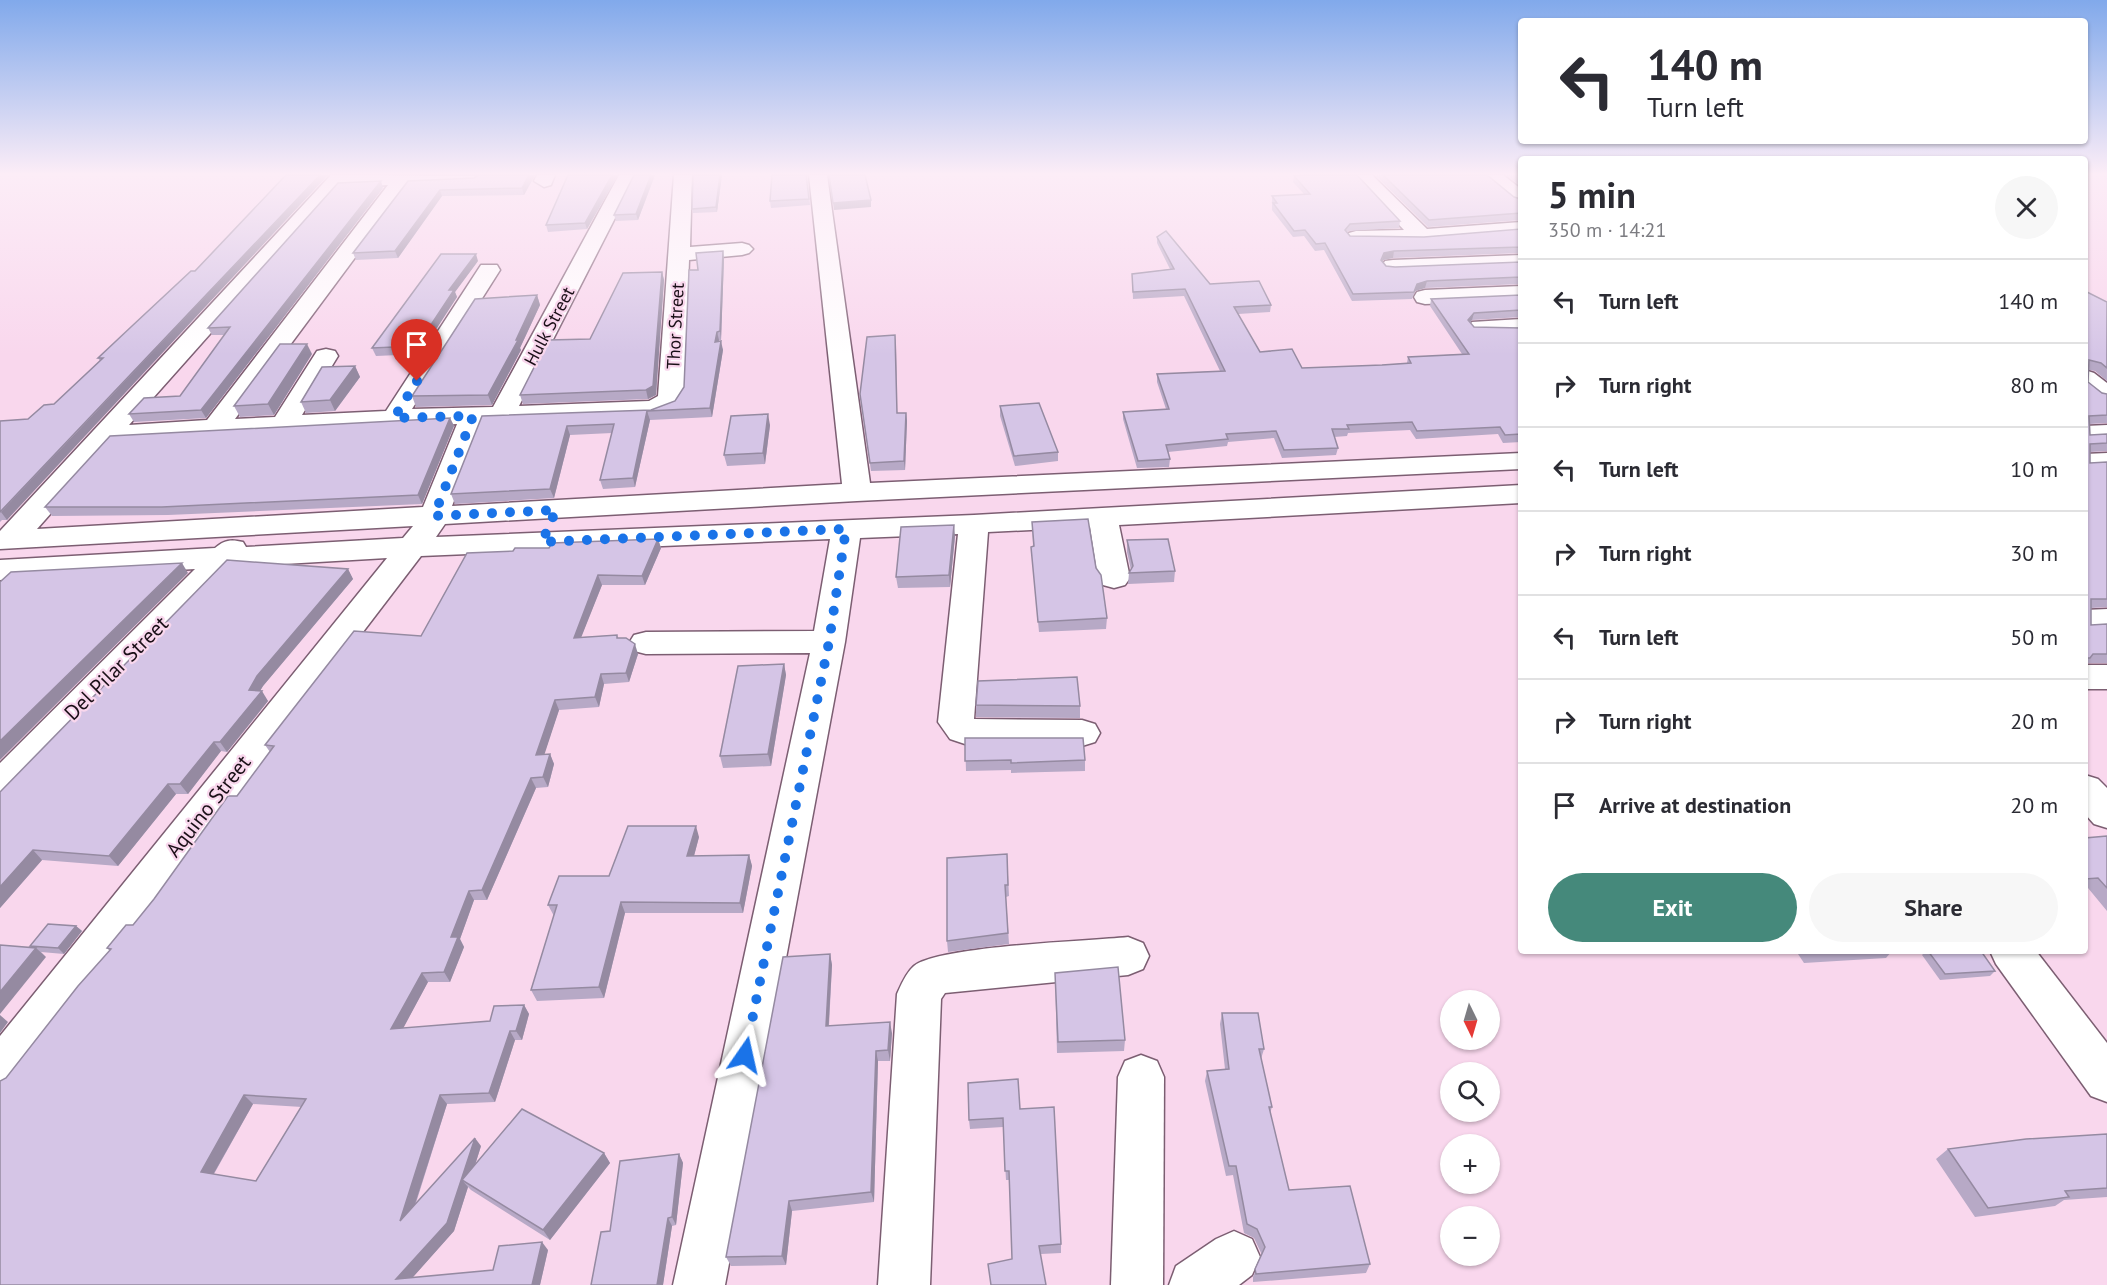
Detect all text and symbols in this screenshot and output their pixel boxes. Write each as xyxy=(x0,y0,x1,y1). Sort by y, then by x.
text: 140 m xyxy=(1647,37,1763,92)
icon: left xyxy=(1548,42,1626,120)
text: Turn left xyxy=(1647,90,1744,124)
text: 5 min xyxy=(1548,171,1636,218)
button: close xyxy=(1995,176,2058,239)
text: 350 m · 14:21 xyxy=(1548,217,1666,243)
street label: Thor Street xyxy=(661,282,689,370)
street label: Hulk Street xyxy=(519,283,579,369)
icon: left xyxy=(1548,285,1581,318)
text: Turn left xyxy=(1599,287,1679,315)
text: 140 m xyxy=(1998,287,2058,315)
pin xyxy=(391,319,442,381)
icon: arrive xyxy=(400,328,433,361)
icon: right xyxy=(1548,369,1581,402)
text: Turn right xyxy=(1599,371,1691,399)
text: 80 m xyxy=(2010,371,2058,399)
icon: left xyxy=(1548,453,1581,486)
text: Turn left xyxy=(1599,455,1679,483)
text: 10 m xyxy=(2010,455,2058,483)
icon: right xyxy=(1548,537,1581,570)
text: Turn right xyxy=(1599,539,1691,567)
text: 30 m xyxy=(2010,539,2058,567)
street label: Del Pilar Street xyxy=(58,610,174,726)
icon: left xyxy=(1548,621,1581,654)
text: Turn left xyxy=(1599,623,1679,651)
text: 50 m xyxy=(2010,623,2058,651)
icon: right xyxy=(1548,705,1581,738)
text: Turn right xyxy=(1599,707,1691,735)
text: 20 m xyxy=(2010,707,2058,735)
street label: Aquino Street xyxy=(160,750,256,862)
icon: arrive xyxy=(1548,789,1581,822)
text: Arrive at destination xyxy=(1599,791,1791,819)
text: 20 m xyxy=(2010,791,2058,819)
button: Exit xyxy=(1548,873,1797,942)
button: Share xyxy=(1809,873,2058,942)
north arrow xyxy=(1440,990,1500,1050)
map controls xyxy=(1440,990,1500,1266)
position arrow xyxy=(713,1023,777,1087)
button: search xyxy=(1440,1062,1500,1122)
button: + xyxy=(1440,1134,1500,1194)
button: − xyxy=(1440,1206,1500,1266)

